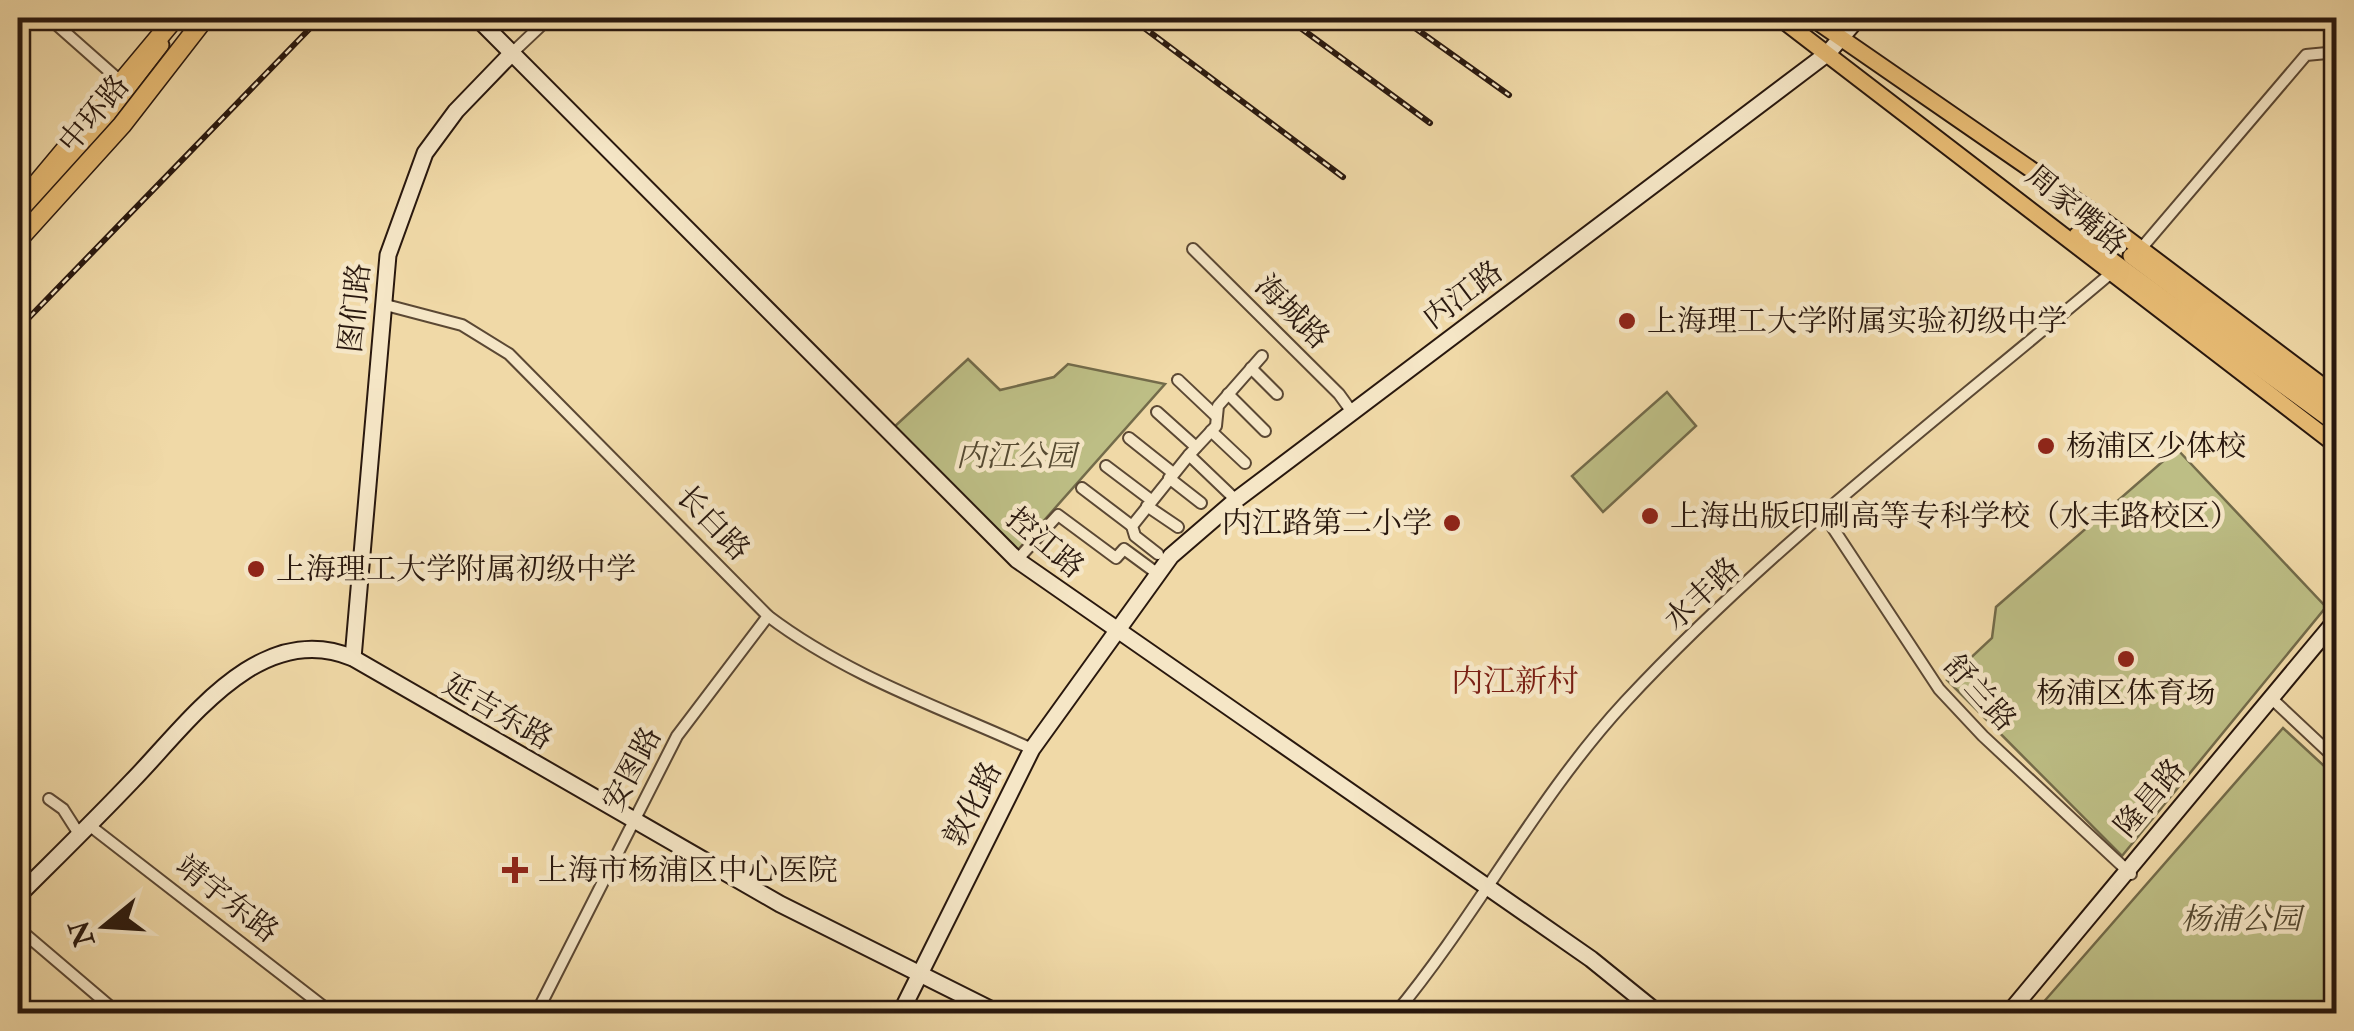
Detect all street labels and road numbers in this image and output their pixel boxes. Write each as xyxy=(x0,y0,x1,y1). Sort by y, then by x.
street label: 中环路 xyxy=(51,68,137,160)
street label: 周家嘴路 xyxy=(2018,157,2134,263)
street label: 内江路 xyxy=(1416,253,1510,337)
street label: 图们路 xyxy=(332,261,378,355)
street label: 海城路 xyxy=(1247,267,1337,357)
street label: 长白路 xyxy=(668,478,758,568)
street label: 控江路 xyxy=(999,500,1091,586)
street label: 水丰路 xyxy=(1656,550,1748,638)
street label: 舒兰路 xyxy=(1936,647,2024,739)
street label: 延吉东路 xyxy=(437,666,559,758)
street label: 安图路 xyxy=(595,721,669,817)
street label: 隆昌路 xyxy=(2107,752,2193,844)
street label: 敦化路 xyxy=(936,756,1010,852)
street label: 靖宇东路 xyxy=(168,847,286,951)

